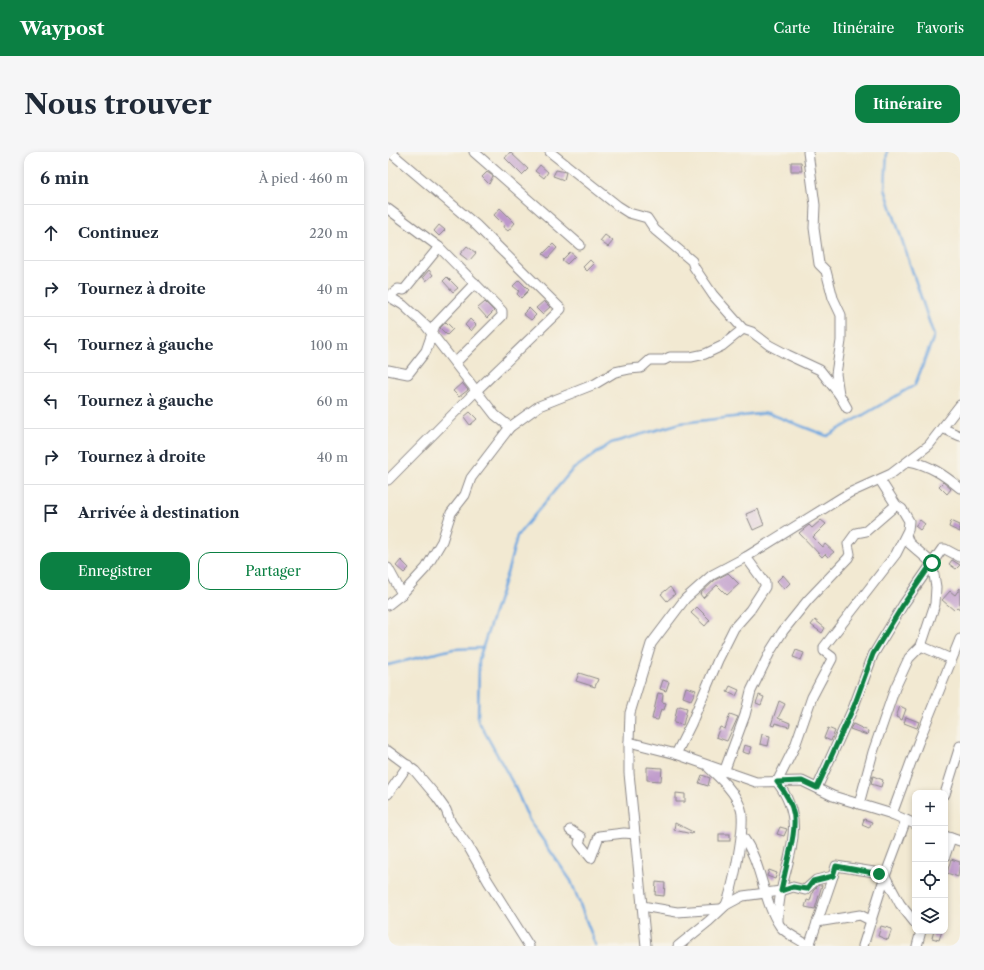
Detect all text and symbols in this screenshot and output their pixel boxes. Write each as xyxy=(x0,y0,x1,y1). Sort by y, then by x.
text: Waypost xyxy=(20,17,104,40)
text: Carte xyxy=(774,19,810,37)
text: Itinéraire xyxy=(832,19,894,37)
text: Favoris xyxy=(916,19,964,37)
button: Itinéraire xyxy=(855,85,960,123)
text: Nous trouver xyxy=(24,87,212,121)
text: 6 min xyxy=(40,168,89,188)
text: À pied · 460 m xyxy=(259,170,348,186)
icon: ahead xyxy=(40,222,62,244)
text: Continuez xyxy=(78,223,159,242)
text: 220 m xyxy=(309,225,348,241)
icon: right xyxy=(40,278,62,300)
text: Tournez à droite xyxy=(78,279,206,298)
text: 40 m xyxy=(317,281,348,297)
icon: left xyxy=(40,334,62,356)
text: Tournez à gauche xyxy=(78,335,214,354)
text: 100 m xyxy=(310,337,348,353)
icon: left xyxy=(40,390,62,412)
text: Tournez à gauche xyxy=(78,391,214,410)
text: 60 m xyxy=(317,393,348,409)
icon: right xyxy=(40,446,62,468)
text: Tournez à droite xyxy=(78,447,206,466)
text: 40 m xyxy=(317,449,348,465)
icon: arrive xyxy=(40,502,62,524)
text: Arrivée à destination xyxy=(78,503,240,522)
button: Enregistrer xyxy=(40,552,190,590)
button: Partager xyxy=(198,552,348,590)
route start xyxy=(923,554,941,572)
map controls xyxy=(912,790,948,934)
button: + xyxy=(912,790,948,826)
button: − xyxy=(912,826,948,862)
button: locate xyxy=(912,862,948,898)
route end xyxy=(870,865,888,883)
button: layers xyxy=(912,898,948,934)

